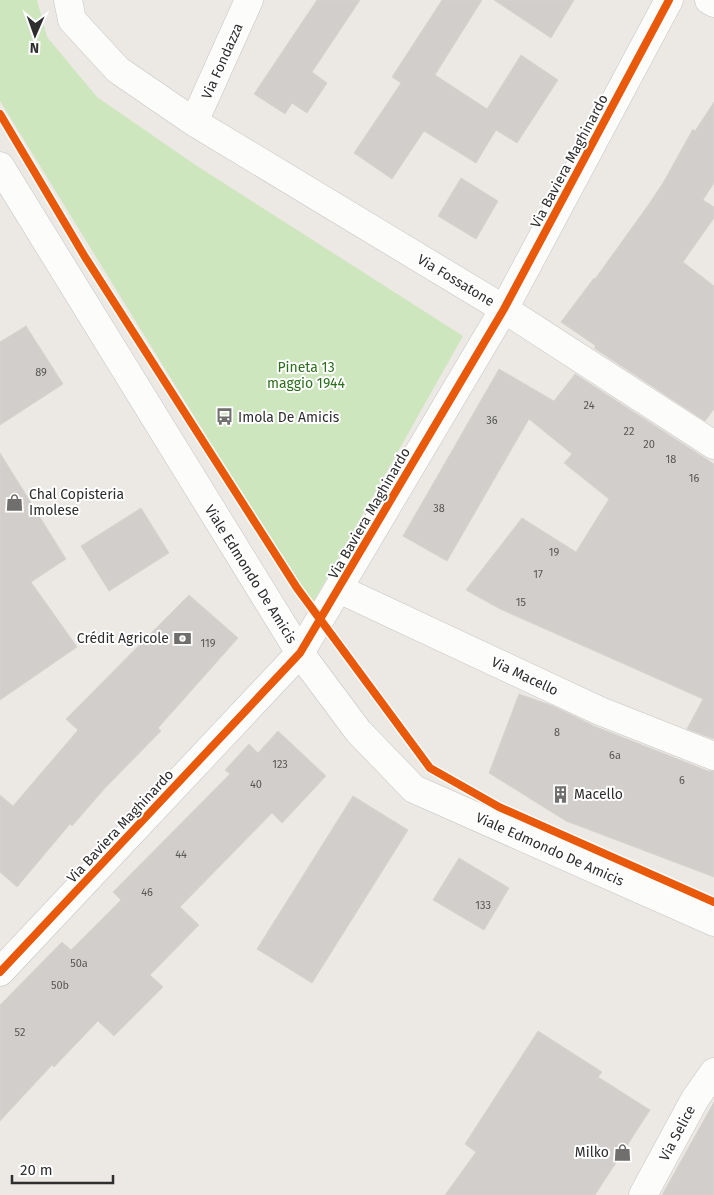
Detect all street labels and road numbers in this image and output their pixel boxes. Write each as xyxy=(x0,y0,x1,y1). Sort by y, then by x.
street label: Via Fondazza xyxy=(198,21,247,102)
street label: Via Baviera Maghinardo xyxy=(527,92,612,231)
street label: Via Fossatone xyxy=(414,251,497,310)
street label: Via Baviera Maghinardo xyxy=(325,445,414,582)
street label: Viale Edmondo De Amicis xyxy=(201,502,300,647)
street label: Via Macello xyxy=(489,654,561,699)
street label: Via Baviera Maghinardo xyxy=(63,766,177,887)
street label: Viale Edmondo De Amicis xyxy=(473,809,627,890)
street label: Via Selice xyxy=(656,1103,699,1164)

